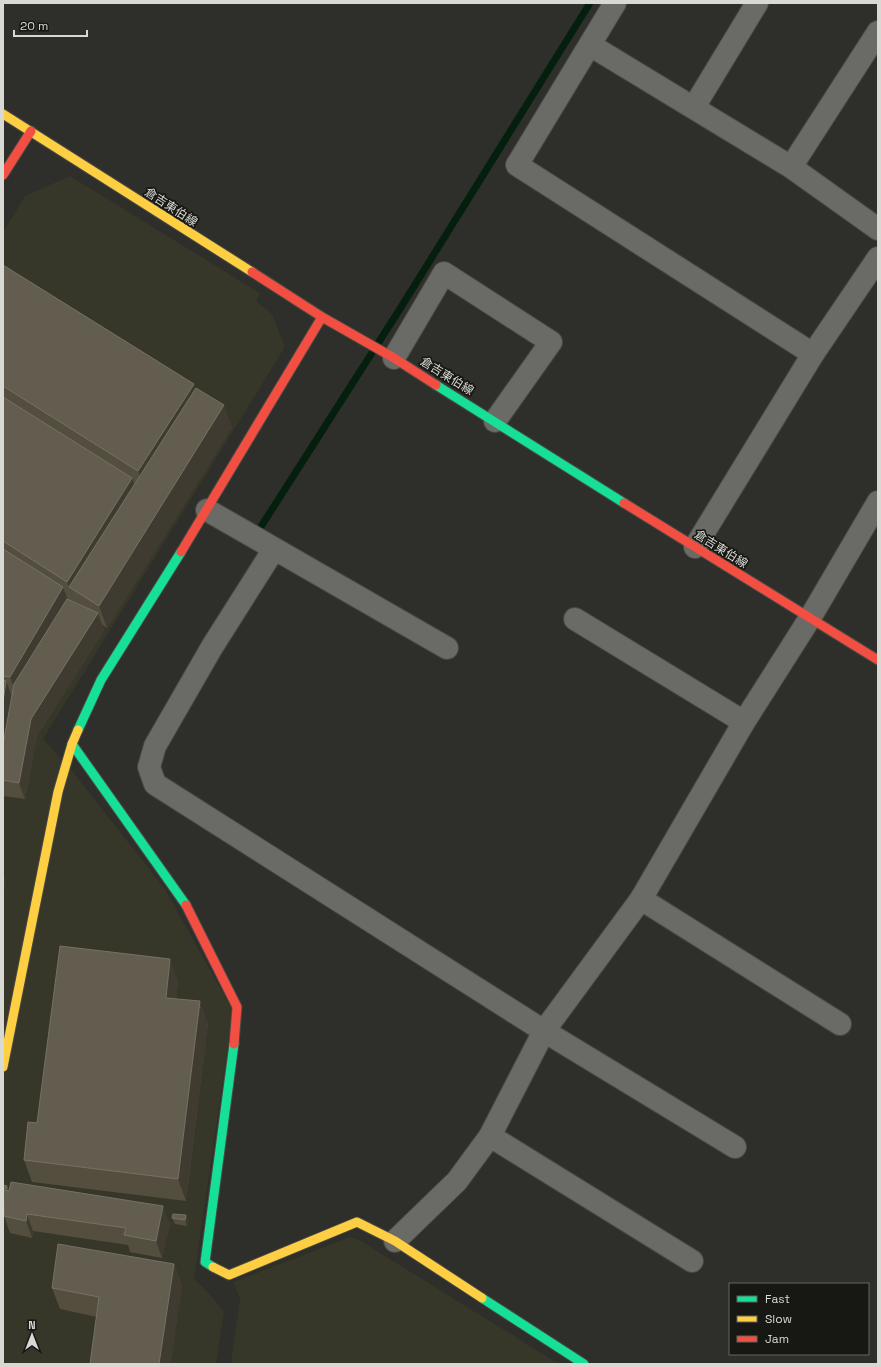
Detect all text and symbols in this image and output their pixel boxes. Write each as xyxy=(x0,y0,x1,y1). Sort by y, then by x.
scale bar xyxy=(14,12,87,38)
text: 20 m xyxy=(20,18,48,34)
street label: 倉吉東伯線 xyxy=(141,184,201,230)
street label: 倉吉東伯線 xyxy=(417,353,477,399)
street label: 倉吉東伯線 xyxy=(691,526,751,572)
legend xyxy=(729,1283,869,1355)
text: Fast xyxy=(765,1291,790,1307)
text: Slow xyxy=(765,1311,792,1327)
north arrow xyxy=(12,1315,52,1355)
text: N xyxy=(28,1318,36,1332)
text: Jam xyxy=(765,1331,789,1347)

